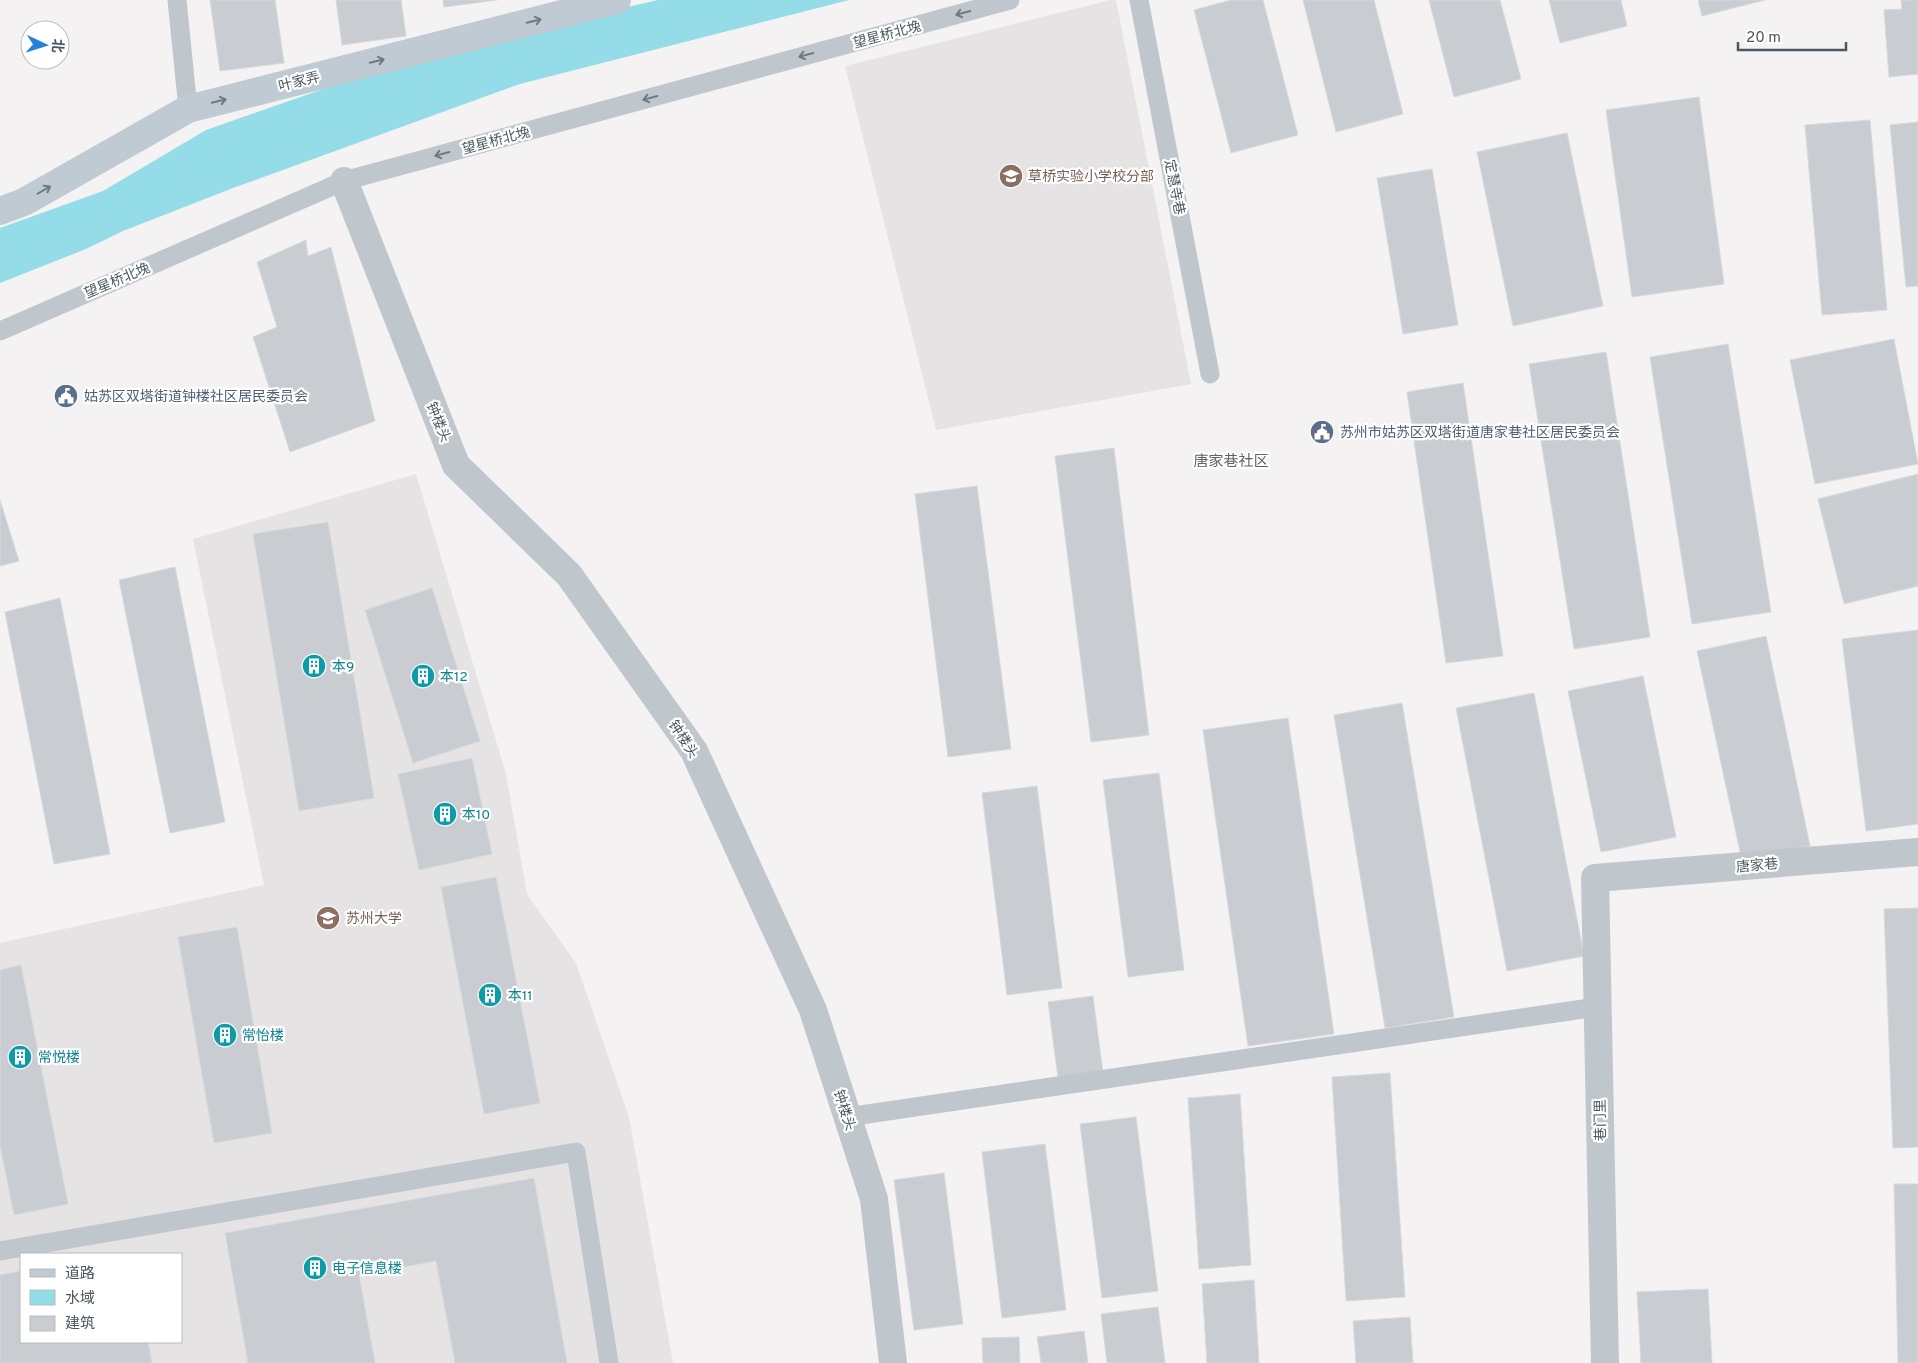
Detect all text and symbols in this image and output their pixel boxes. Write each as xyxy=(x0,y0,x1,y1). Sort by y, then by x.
one-way arrow xyxy=(956,8,972,18)
one-way arrow xyxy=(526,16,542,25)
street label: 望星桥北堍 xyxy=(851,17,923,53)
north arrow xyxy=(20,20,70,70)
scale bar xyxy=(1738,20,1846,52)
text: 20 m xyxy=(1746,29,1781,48)
text: 北 xyxy=(48,38,65,53)
one-way arrow xyxy=(799,51,815,61)
one-way arrow xyxy=(368,56,384,65)
street label: 叶家弄 xyxy=(277,68,322,96)
one-way arrow xyxy=(642,94,658,103)
one-way arrow xyxy=(211,96,227,105)
street label: 望星桥北堍 xyxy=(460,123,532,159)
one-way arrow xyxy=(435,150,451,160)
street label: 定慧寺巷 xyxy=(1160,158,1187,216)
school or university icon: 草桥实验小学校分部 xyxy=(998,163,1024,189)
place label: 草桥实验小学校分部 xyxy=(1028,168,1154,186)
one-way arrow xyxy=(36,185,51,195)
street label: 望星桥北堍 xyxy=(82,259,153,303)
public building icon: 姑苏区双塔街道钟楼社区居民委员会 xyxy=(53,383,79,409)
place label: 姑苏区双塔街道钟楼社区居民委员会 xyxy=(84,389,308,406)
street label: 钟楼头 xyxy=(422,400,453,445)
public building icon: 苏州市姑苏区双塔街道唐家巷社区居民委员会 xyxy=(1309,419,1335,445)
place label: 苏州市姑苏区双塔街道唐家巷社区居民委员会 xyxy=(1340,424,1620,442)
district label: 唐家巷社区 xyxy=(1193,453,1269,472)
building icon: 本9 xyxy=(301,653,327,679)
place label: 本9 xyxy=(332,659,354,676)
building icon: 本12 xyxy=(410,663,436,689)
place label: 本12 xyxy=(440,669,468,686)
street label: 钟楼头 xyxy=(664,718,701,762)
building icon: 本10 xyxy=(432,801,458,827)
place label: 本10 xyxy=(462,807,490,824)
street label: 唐家巷 xyxy=(1735,855,1779,877)
school or university icon: 苏州大学 xyxy=(315,905,341,931)
place label: 苏州大学 xyxy=(346,910,402,928)
building icon: 本11 xyxy=(477,982,503,1008)
place label: 本11 xyxy=(508,988,532,1005)
building icon: 常怡楼 xyxy=(212,1022,238,1048)
place label: 常怡楼 xyxy=(242,1027,284,1045)
building icon: 常悦楼 xyxy=(7,1044,33,1070)
place label: 常悦楼 xyxy=(38,1050,80,1067)
street label: 钟楼头 xyxy=(829,1088,858,1133)
street label: 巷门里 xyxy=(1593,1099,1610,1141)
legend xyxy=(20,1253,182,1343)
building icon: 电子信息楼 xyxy=(302,1255,328,1281)
place label: 电子信息楼 xyxy=(332,1260,402,1278)
text: 道路 xyxy=(65,1265,95,1284)
text: 水域 xyxy=(65,1290,95,1309)
text: 建筑 xyxy=(65,1315,95,1334)

